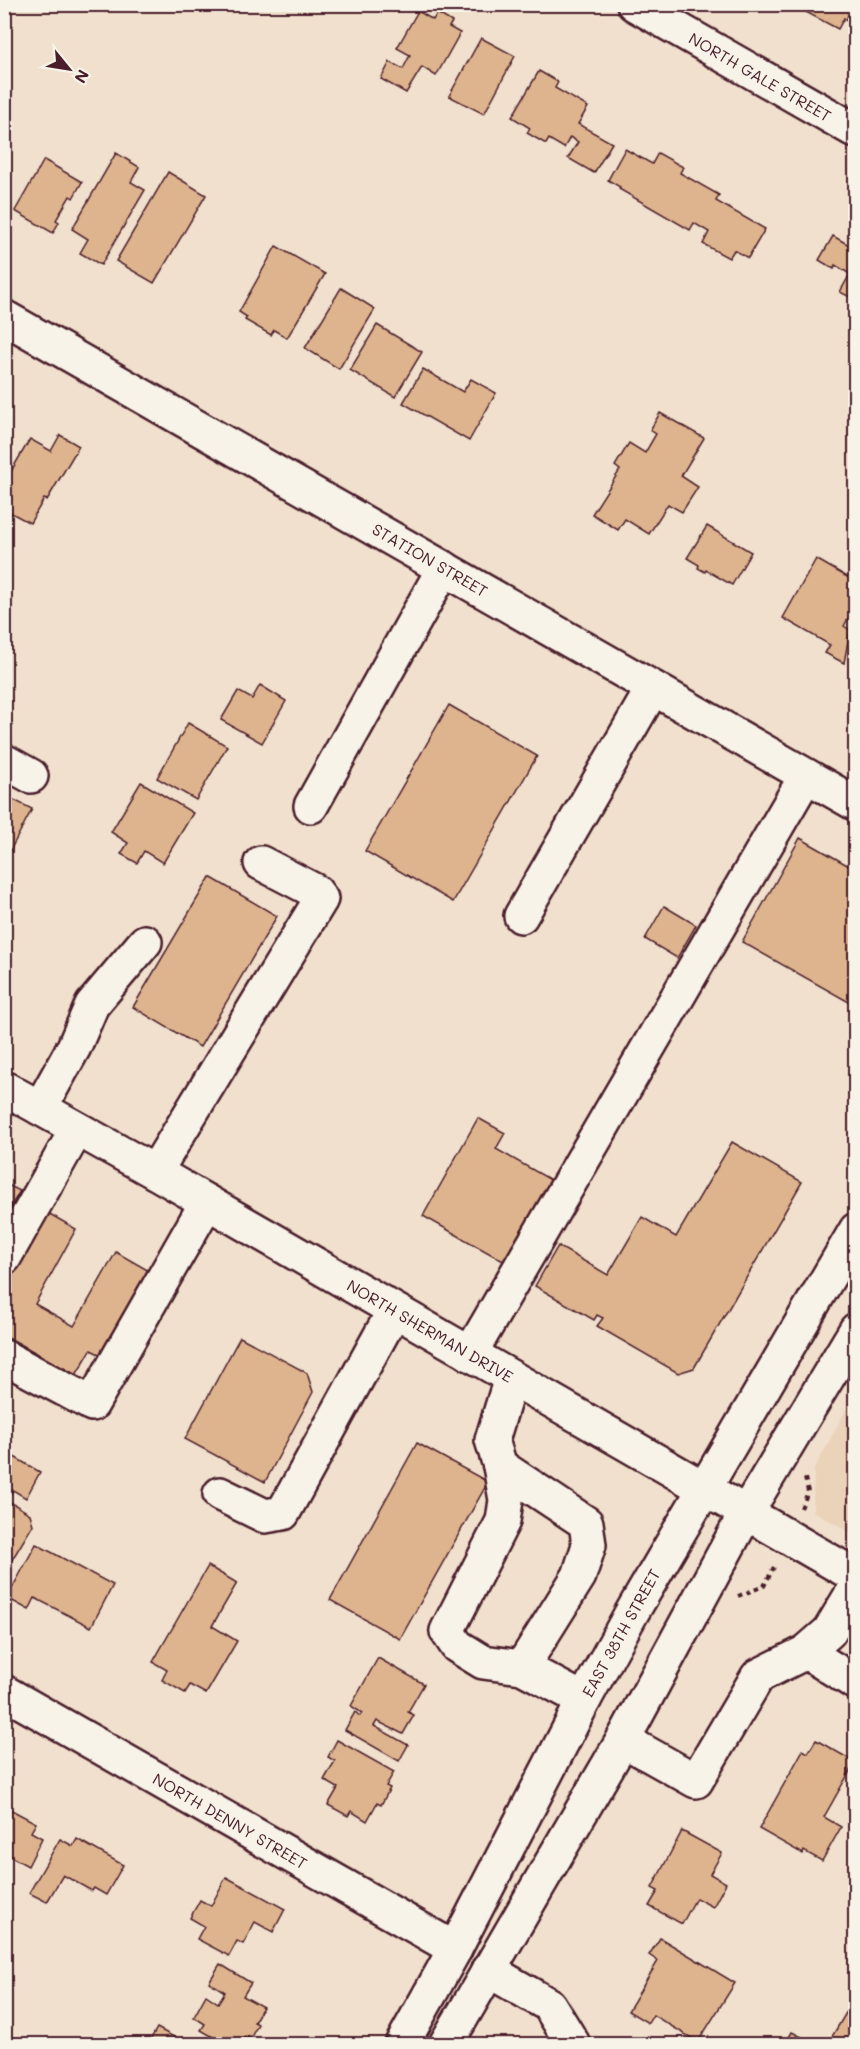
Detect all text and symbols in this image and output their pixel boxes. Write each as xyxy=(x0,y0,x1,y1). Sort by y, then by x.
street label: NORTH GALE STREET xyxy=(685,27,835,126)
north arrow xyxy=(39,39,99,99)
text: N xyxy=(70,66,95,87)
street label: STATION STREET xyxy=(369,518,492,601)
street label: NORTH SHERMAN DRIVE xyxy=(343,1274,517,1387)
street label: EAST 38TH STREET xyxy=(577,1565,665,1700)
street label: NORTH DENNY STREET xyxy=(149,1768,311,1873)

